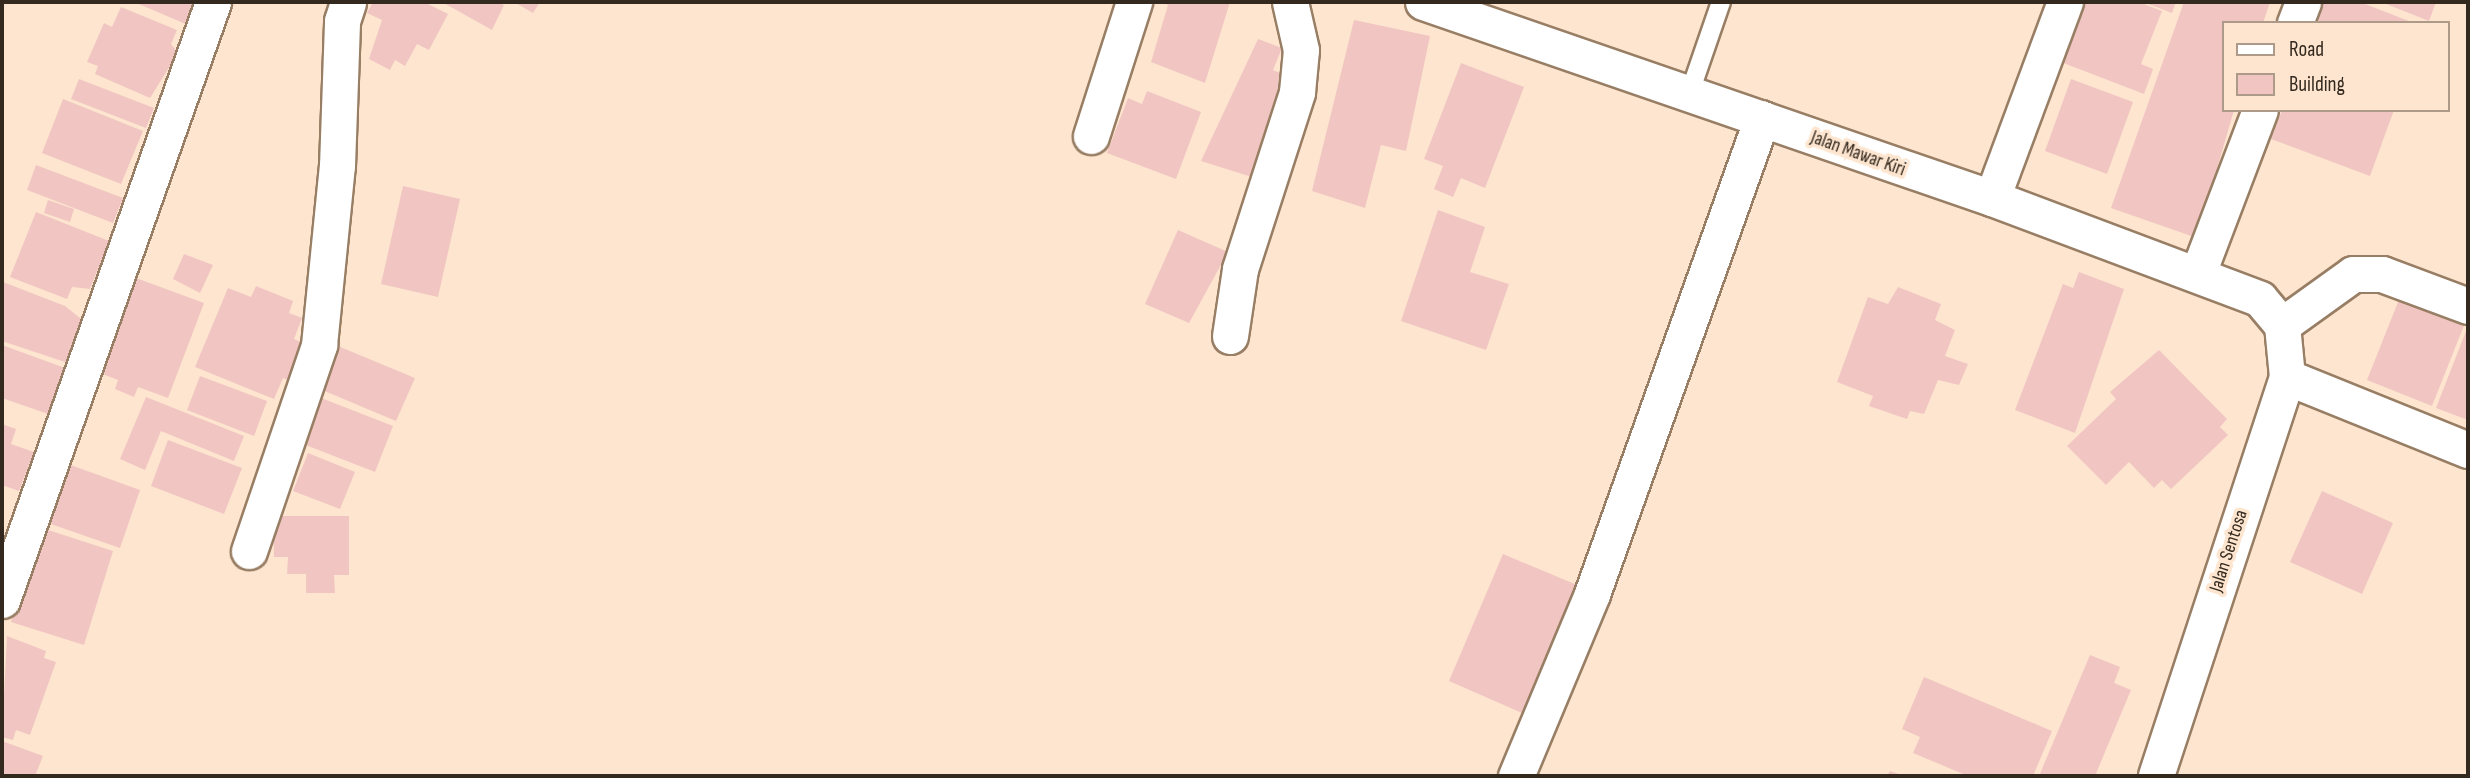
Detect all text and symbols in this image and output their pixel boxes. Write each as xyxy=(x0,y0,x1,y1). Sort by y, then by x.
legend xyxy=(2222,21,2449,112)
text: Road xyxy=(2289,37,2324,62)
text: Building xyxy=(2289,72,2345,97)
street label: Jalan Mawar Kiri xyxy=(1808,126,1908,182)
street label: Jalan Sentosa xyxy=(2205,507,2253,595)

